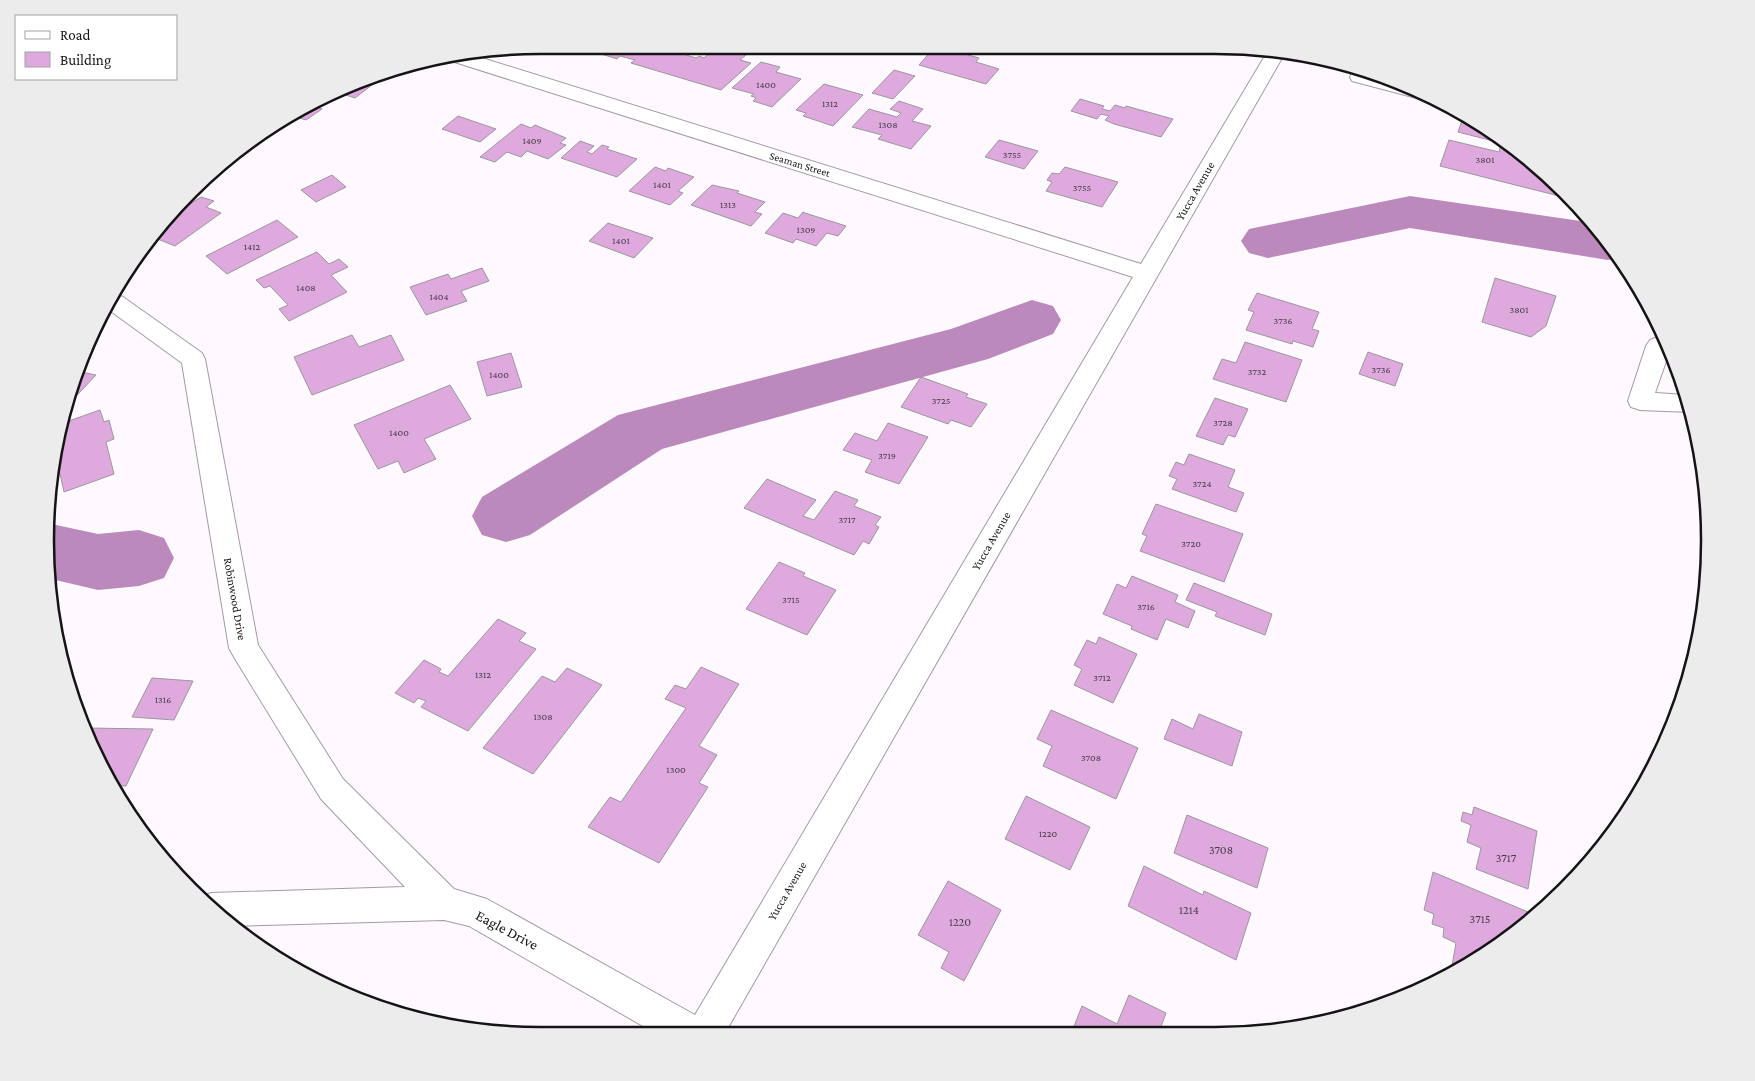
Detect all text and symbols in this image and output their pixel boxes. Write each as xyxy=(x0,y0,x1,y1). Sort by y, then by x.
legend xyxy=(15,15,178,80)
text: Road xyxy=(60,27,91,43)
text: Building xyxy=(60,52,111,69)
house number: 1400 xyxy=(756,79,776,90)
house number: 1312 xyxy=(822,98,838,109)
house number: 1308 xyxy=(878,119,898,130)
house number: 1409 xyxy=(522,135,542,146)
street label: Seaman Street xyxy=(768,149,832,179)
house number: 3755 xyxy=(1003,149,1022,160)
house number: 3801 xyxy=(1475,154,1495,165)
street label: Yucca Avenue xyxy=(1173,159,1217,223)
house number: 1401 xyxy=(653,179,671,190)
house number: 3755 xyxy=(1073,182,1092,193)
house number: 1313 xyxy=(720,199,736,210)
house number: 1309 xyxy=(797,224,815,235)
house number: 1401 xyxy=(612,235,630,246)
house number: 1412 xyxy=(244,241,260,252)
house number: 1408 xyxy=(296,282,316,293)
house number: 1404 xyxy=(429,291,449,302)
house number: 3801 xyxy=(1509,304,1529,315)
house number: 3736 xyxy=(1274,315,1292,326)
house number: 3736 xyxy=(1372,364,1390,375)
house number: 3732 xyxy=(1248,366,1267,377)
house number: 1400 xyxy=(489,369,509,380)
house number: 3725 xyxy=(932,395,951,406)
house number: 3728 xyxy=(1213,417,1233,428)
house number: 1400 xyxy=(389,427,409,438)
house number: 3719 xyxy=(878,450,896,461)
house number: 3724 xyxy=(1192,478,1212,489)
street label: Yucca Avenue xyxy=(969,509,1013,573)
house number: 3717 xyxy=(838,514,856,525)
house number: 3720 xyxy=(1181,538,1201,549)
street label: Robinwood Drive xyxy=(221,557,249,641)
house number: 3715 xyxy=(782,594,800,605)
house number: 3716 xyxy=(1137,601,1155,612)
house number: 1312 xyxy=(475,669,491,680)
house number: 3712 xyxy=(1093,672,1111,683)
house number: 1316 xyxy=(155,694,171,705)
house number: 1308 xyxy=(533,711,553,722)
house number: 3708 xyxy=(1081,752,1101,763)
house number: 1300 xyxy=(666,764,686,775)
house number: 1220 xyxy=(1039,828,1058,839)
house number: 3708 xyxy=(1209,843,1233,857)
house number: 3717 xyxy=(1496,851,1517,865)
street label: Yucca Avenue xyxy=(765,859,809,923)
house number: 1214 xyxy=(1179,903,1199,917)
street label: Eagle Drive xyxy=(473,907,541,954)
house number: 3715 xyxy=(1470,912,1490,926)
house number: 1220 xyxy=(949,915,971,929)

